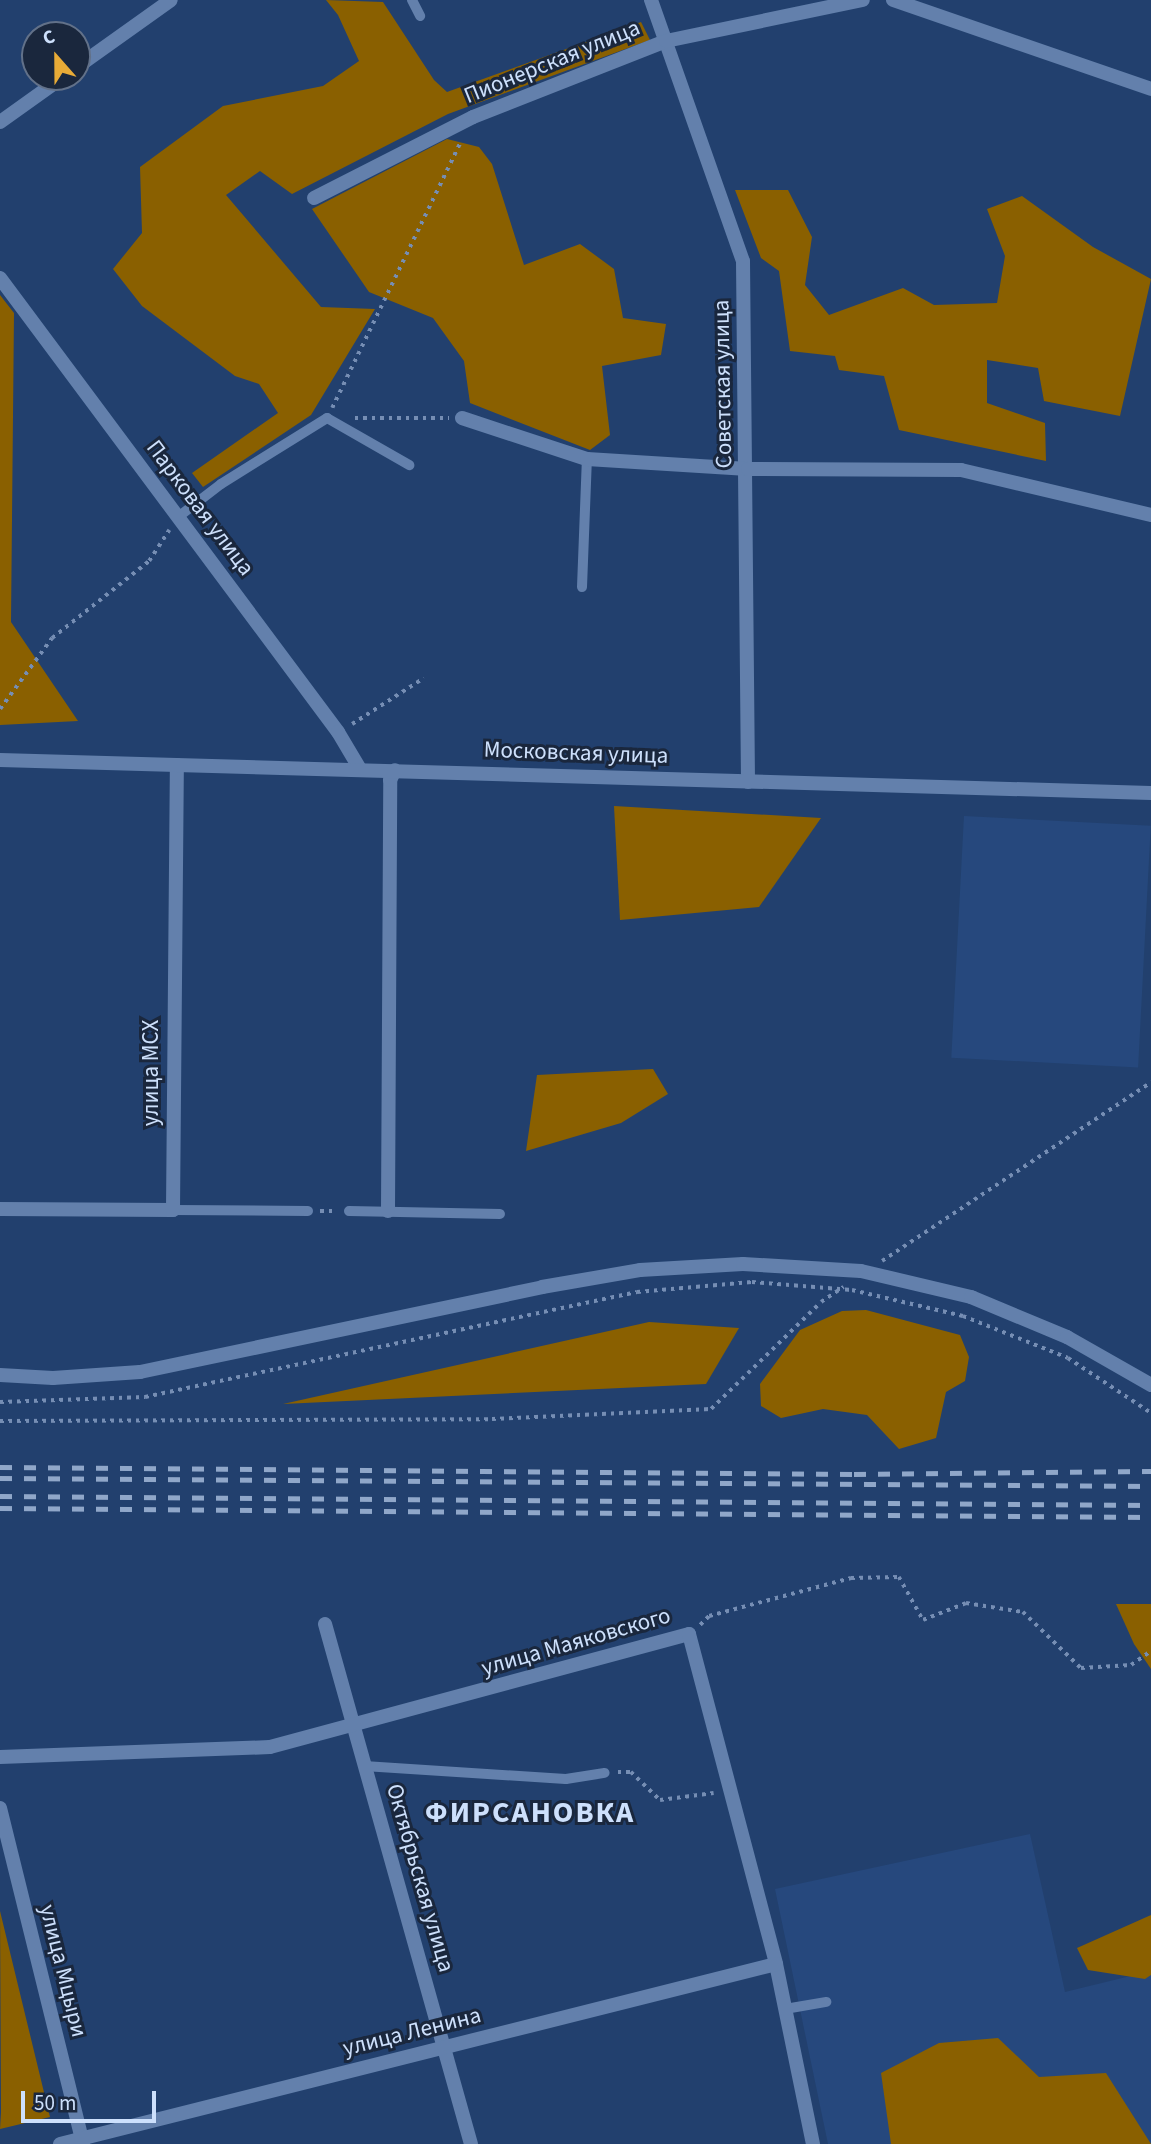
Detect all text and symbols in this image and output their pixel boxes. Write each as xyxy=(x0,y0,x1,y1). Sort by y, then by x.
street label: Пионерская улица xyxy=(460,14,644,110)
north arrow xyxy=(21,21,91,91)
text: С xyxy=(39,23,59,52)
street label: Советская улица xyxy=(708,299,738,469)
street label: Парковая улица xyxy=(140,435,260,581)
street label: Московская улица xyxy=(483,736,669,770)
street label: улица МСХ xyxy=(137,1020,165,1126)
street label: улица Маяковского xyxy=(478,1602,674,1682)
street label: Октябрьская улица xyxy=(380,1781,460,1975)
district label: ФИРСАНОВКА xyxy=(426,1795,634,1831)
street label: улица Мцыри xyxy=(33,1902,93,2040)
street label: улица Ленина xyxy=(340,2002,484,2062)
scale bar xyxy=(24,2078,159,2122)
text: 50 m xyxy=(34,2088,76,2118)

